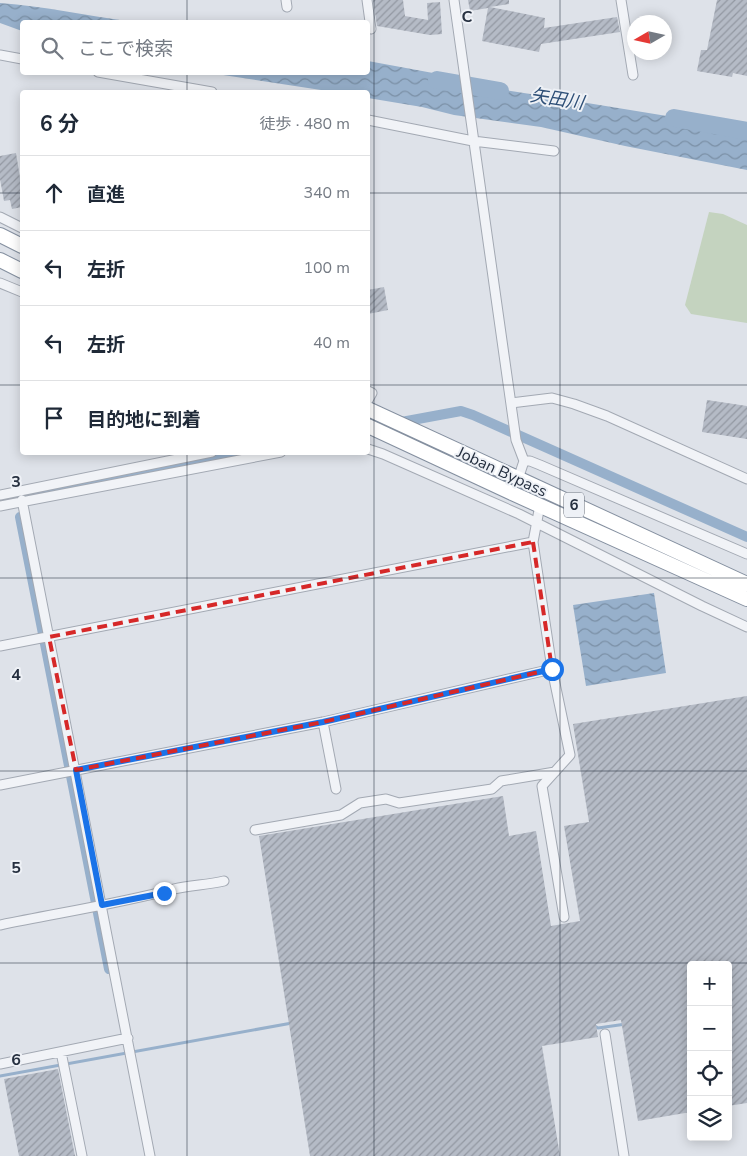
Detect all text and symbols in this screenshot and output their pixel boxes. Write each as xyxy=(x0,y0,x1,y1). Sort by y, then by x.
text: C xyxy=(462,6,473,28)
north arrow xyxy=(627,15,672,60)
search box xyxy=(20,20,370,75)
icon: search xyxy=(38,34,66,62)
text: ここで検索 xyxy=(78,36,173,62)
water label: 矢田川 xyxy=(528,83,588,115)
text: 6 分 xyxy=(40,110,79,138)
text: 徒歩 · 480 m xyxy=(260,113,350,135)
icon: ahead xyxy=(40,179,68,207)
text: 直進 xyxy=(87,182,125,208)
text: 340 m xyxy=(303,182,350,204)
icon: left xyxy=(40,254,68,282)
text: 左折 xyxy=(87,257,125,283)
text: 100 m xyxy=(303,257,350,279)
icon: left xyxy=(40,329,68,357)
text: 左折 xyxy=(87,332,125,358)
text: 40 m xyxy=(313,332,350,354)
icon: arrive xyxy=(40,404,68,432)
text: 目的地に到着 xyxy=(87,407,201,433)
street label: Joban Bypass xyxy=(452,441,551,503)
text: 3 xyxy=(11,471,21,493)
road number: 6 xyxy=(564,492,584,518)
route start xyxy=(541,658,564,681)
text: 4 xyxy=(11,664,21,686)
text: 5 xyxy=(11,857,21,879)
route end xyxy=(153,882,176,905)
map controls xyxy=(687,961,732,1141)
button: + xyxy=(687,961,732,1006)
button: − xyxy=(687,1006,732,1051)
text: 6 xyxy=(11,1049,21,1071)
button: locate xyxy=(687,1051,732,1096)
button: layers xyxy=(687,1096,732,1141)

